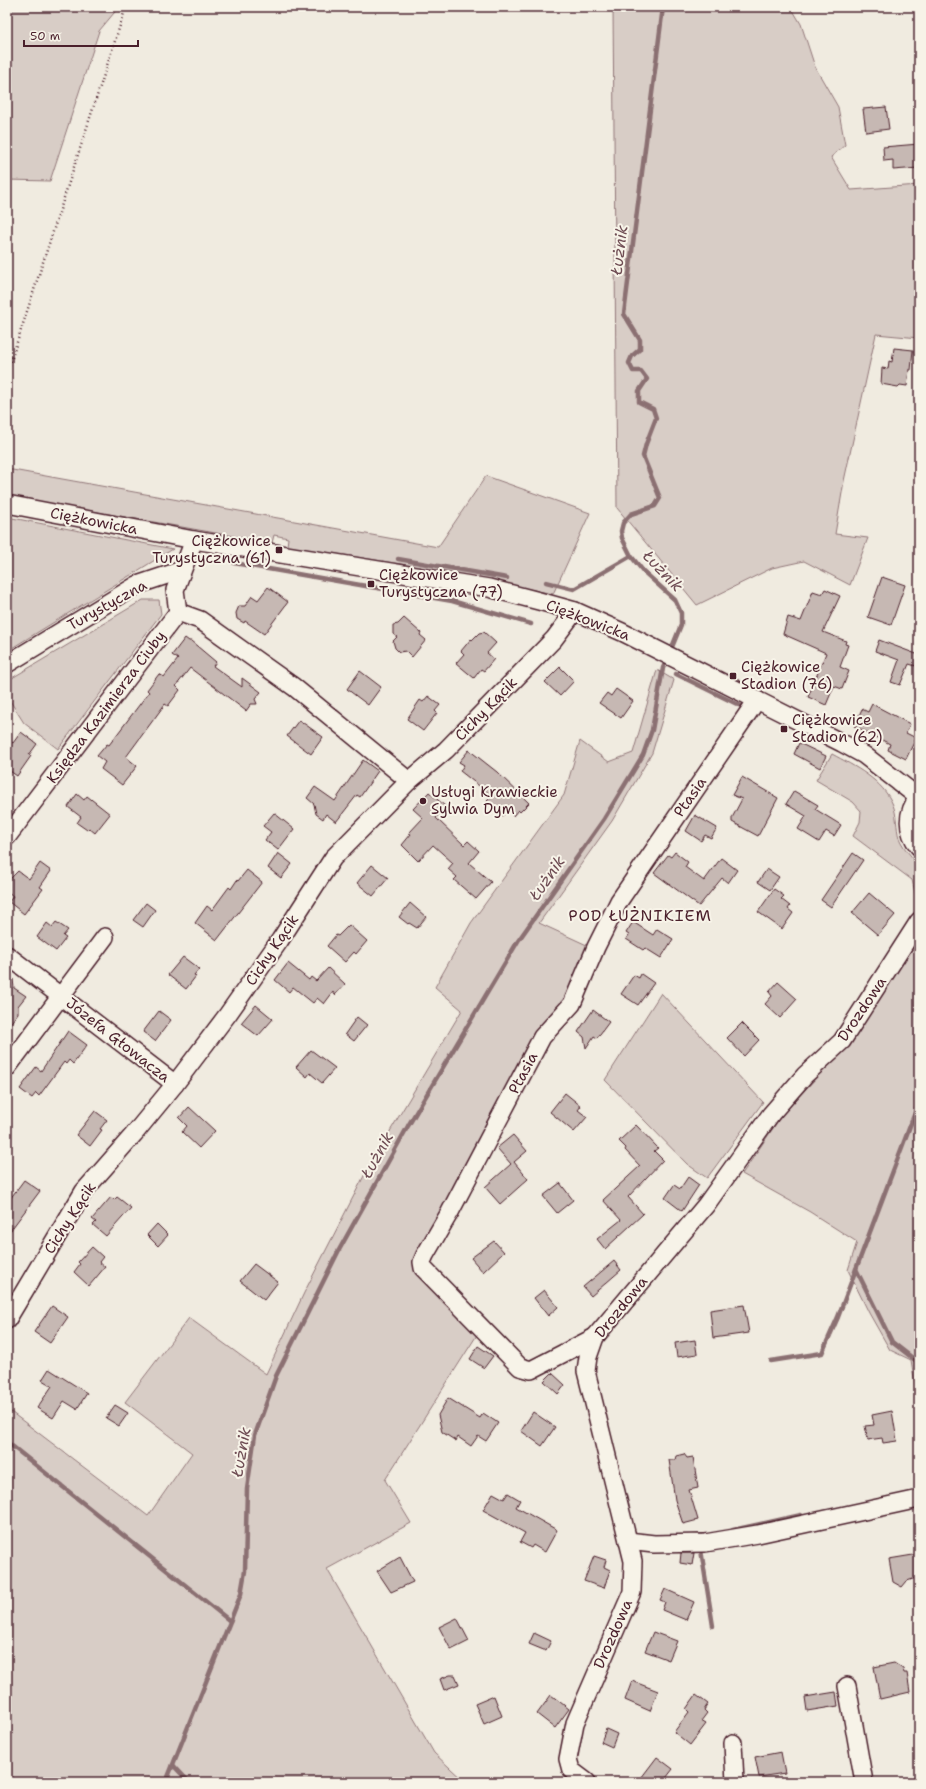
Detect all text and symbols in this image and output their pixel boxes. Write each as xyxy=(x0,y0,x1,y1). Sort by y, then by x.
scale bar xyxy=(24,22,138,48)
text: 50 m xyxy=(30,28,60,44)
water label: Łużnik xyxy=(605,224,632,277)
street label: Ciężkowicka xyxy=(49,503,140,539)
place label: Ciężkowice Turystyczna (61) xyxy=(152,531,271,568)
marker: Ciężkowice Turystyczna (61) xyxy=(274,545,284,555)
water label: Łużnik xyxy=(637,545,688,596)
place label: Ciężkowice Turystyczna (77) xyxy=(379,565,503,602)
street label: Turystyczna xyxy=(64,575,151,635)
marker: Ciężkowice Turystyczna (77) xyxy=(366,579,376,589)
street label: Ciężkowicka xyxy=(543,595,634,645)
street label: Księdza Kazimierza Ciuby xyxy=(42,627,170,787)
place label: Ciężkowice Stadion (76) xyxy=(741,657,832,694)
marker: Ciężkowice Stadion (76) xyxy=(728,671,738,681)
street label: Cichy Kącik xyxy=(450,673,522,745)
place label: Ciężkowice Stadion (62) xyxy=(792,710,882,747)
marker: Ciężkowice Stadion (62) xyxy=(779,724,789,734)
street label: Ptasia xyxy=(669,772,711,821)
place label: Usługi Krawieckie Sylwia Dym xyxy=(431,782,558,819)
marker: Usługi Krawieckie Sylwia Dym xyxy=(418,796,428,806)
water label: Łużnik xyxy=(523,851,570,905)
district label: POD ŁUŻNIKIEM xyxy=(568,905,712,926)
street label: Cichy Kącik xyxy=(241,911,303,989)
street label: Drozdowa xyxy=(833,972,891,1045)
street label: Józefa Głowacza xyxy=(62,993,175,1087)
street label: Ptasia xyxy=(504,1048,543,1097)
water label: Łużnik xyxy=(355,1128,398,1183)
street label: Cichy Kącik xyxy=(39,1178,101,1258)
street label: Drozdowa xyxy=(590,1272,652,1342)
water label: Łużnik xyxy=(226,1425,256,1479)
street label: Drozdowa xyxy=(589,1596,637,1672)

